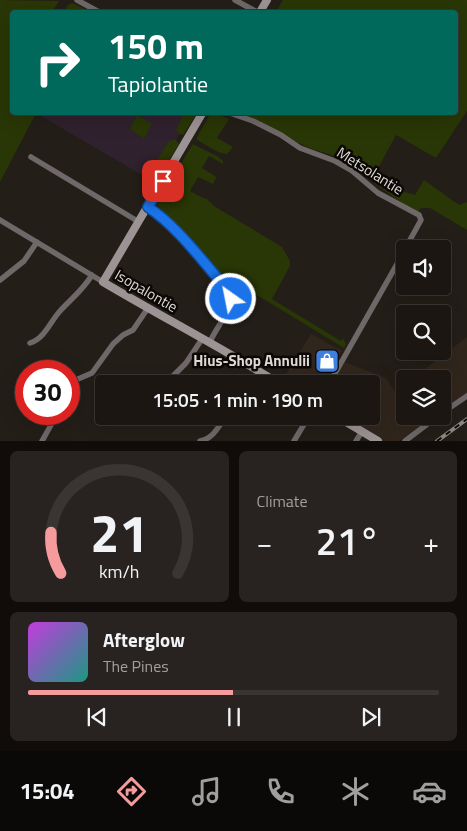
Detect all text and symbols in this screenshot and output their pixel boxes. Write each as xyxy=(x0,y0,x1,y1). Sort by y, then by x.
text: 150 m xyxy=(108,19,204,73)
icon: right xyxy=(25,30,90,95)
text: Tapiolantie xyxy=(108,67,208,101)
street label: Metsolantie xyxy=(332,141,408,200)
pin xyxy=(142,160,184,202)
icon: arrive xyxy=(149,167,177,195)
map controls xyxy=(396,240,451,425)
button: sound xyxy=(396,240,451,295)
street label: Isopalontie xyxy=(110,263,182,318)
position arrow xyxy=(204,272,256,324)
button: search xyxy=(396,305,451,360)
shop icon: Hius-Shop Annulii xyxy=(314,348,340,374)
place label: Hius-Shop Annulii xyxy=(193,349,310,372)
speed limit sign: 30 xyxy=(15,360,80,425)
button: layers xyxy=(396,370,451,425)
text: 15:05 · 1 min · 190 m xyxy=(152,385,323,414)
text: Climate xyxy=(257,489,308,513)
text: 21 xyxy=(90,493,148,572)
text: 21° xyxy=(316,512,380,570)
text: − xyxy=(257,521,272,564)
text: + xyxy=(423,521,439,564)
text: km/h xyxy=(99,558,139,585)
text: Afterglow xyxy=(103,625,185,654)
text: The Pines xyxy=(103,654,169,678)
icon: previous xyxy=(83,703,111,731)
icon: pause xyxy=(220,703,248,731)
icon: next xyxy=(357,703,385,731)
text: 15:04 xyxy=(20,774,75,808)
icon: directions xyxy=(114,774,149,809)
icon: music xyxy=(189,774,224,809)
icon: phone xyxy=(263,774,298,809)
icon: climate xyxy=(338,774,373,809)
icon: car xyxy=(412,774,447,809)

